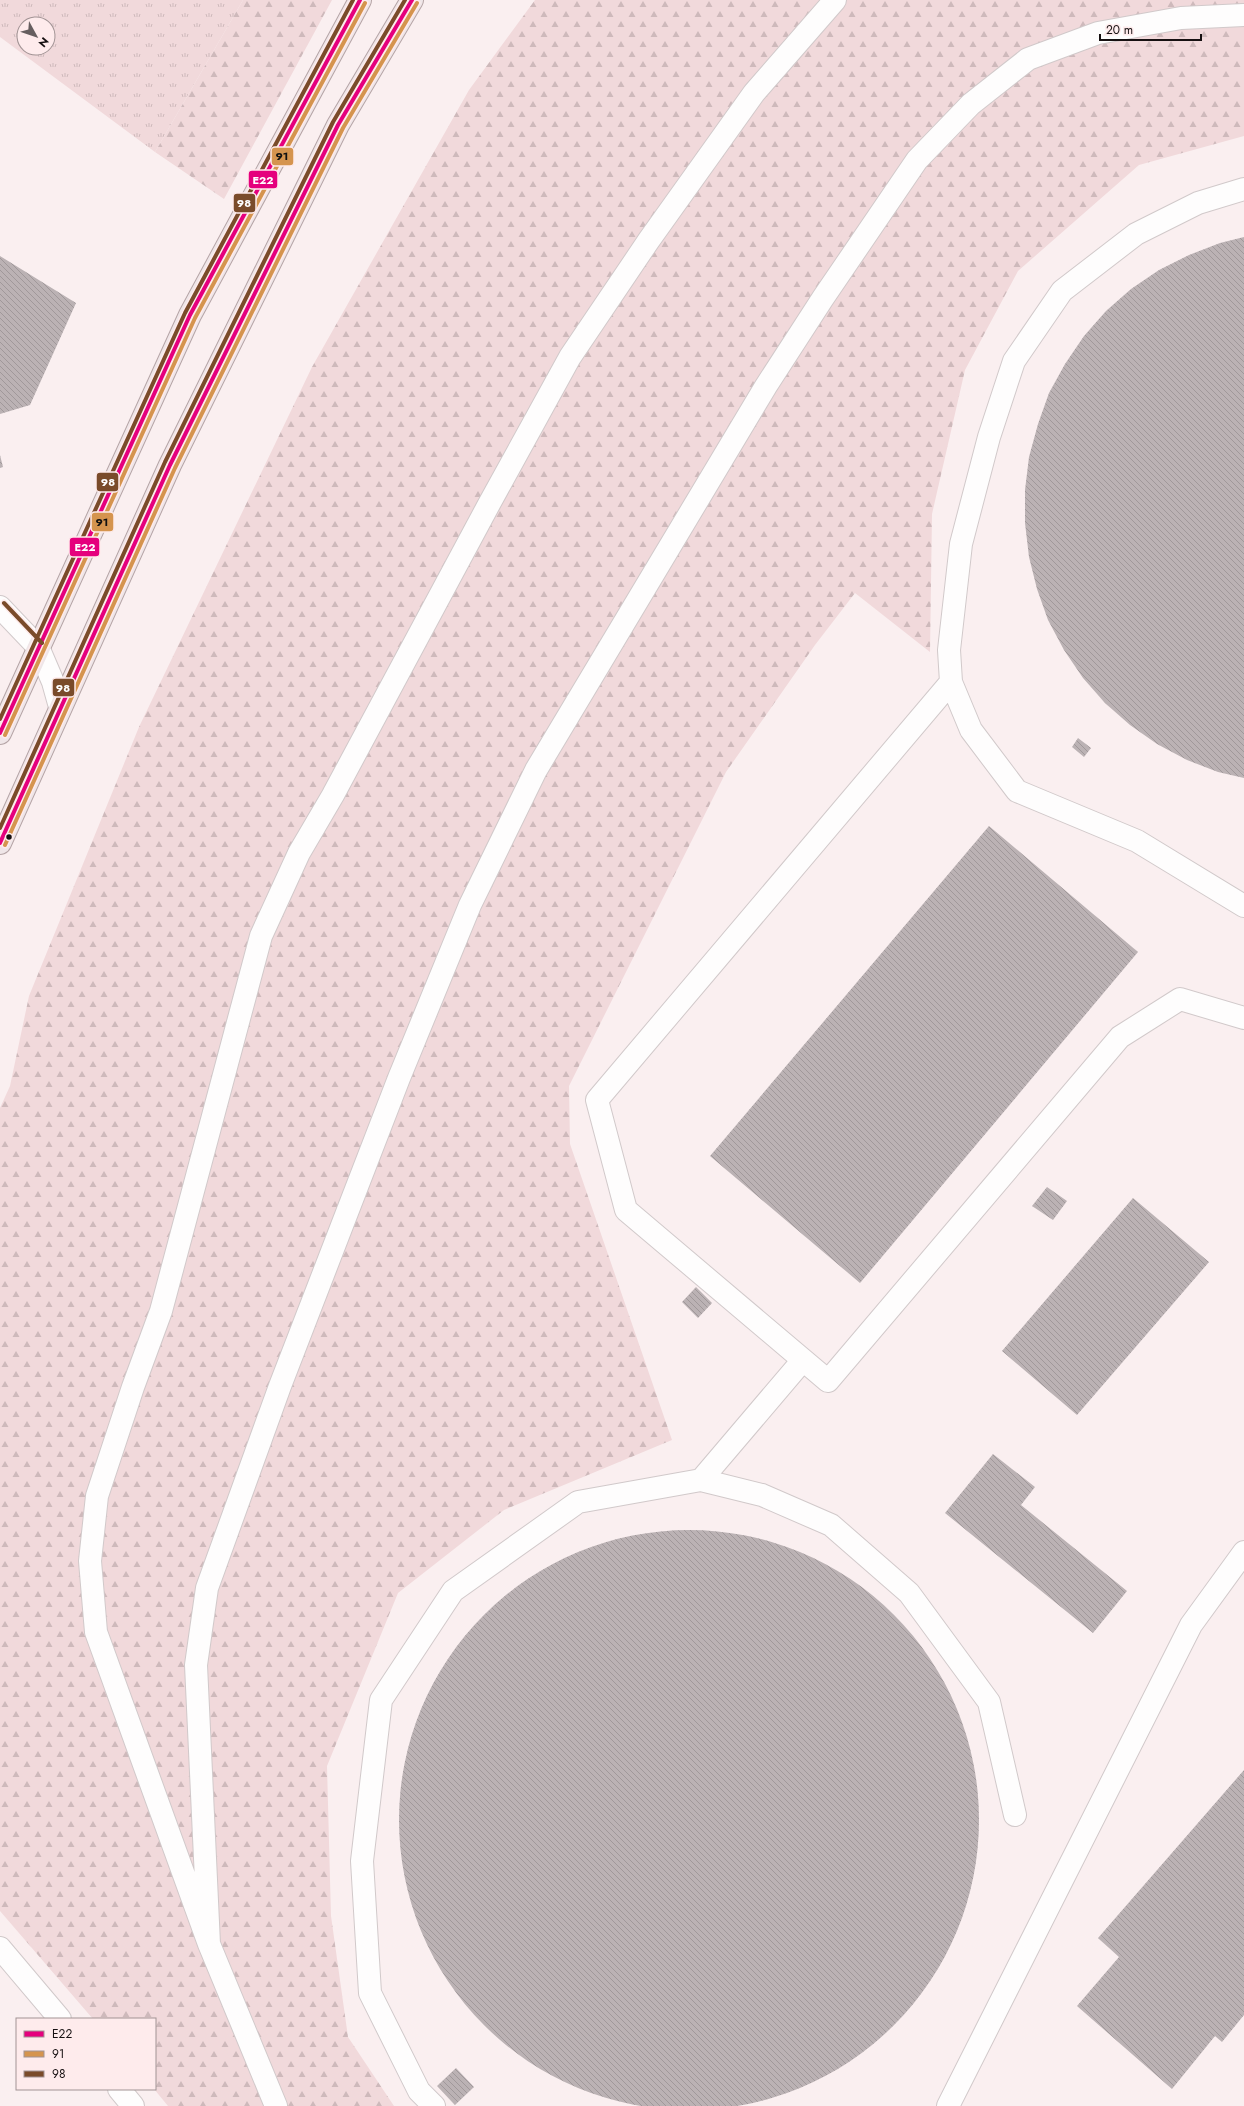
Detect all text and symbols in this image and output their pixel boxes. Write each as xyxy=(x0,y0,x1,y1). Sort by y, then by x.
north arrow xyxy=(16,16,56,56)
scale bar xyxy=(1100,16,1201,42)
text: 20 m xyxy=(1106,21,1133,39)
text: N xyxy=(35,34,53,51)
line badge: 91 xyxy=(271,147,294,166)
text: 91 xyxy=(276,148,288,164)
line badge: E22 xyxy=(248,170,278,189)
text: E22 xyxy=(252,172,274,188)
line badge: 98 xyxy=(233,193,256,213)
text: 98 xyxy=(237,195,251,211)
line badge: 98 xyxy=(96,472,119,492)
text: 98 xyxy=(101,474,115,490)
line badge: 91 xyxy=(91,512,114,532)
text: 91 xyxy=(96,514,108,530)
line badge: E22 xyxy=(69,537,100,557)
text: E22 xyxy=(74,539,96,555)
line badge: 98 xyxy=(52,678,75,697)
text: 98 xyxy=(56,680,70,696)
unlabelled marker xyxy=(4,832,14,842)
legend xyxy=(16,2018,156,2090)
text: E22 xyxy=(52,2025,72,2043)
text: 91 xyxy=(52,2045,64,2063)
text: 98 xyxy=(52,2065,65,2083)

